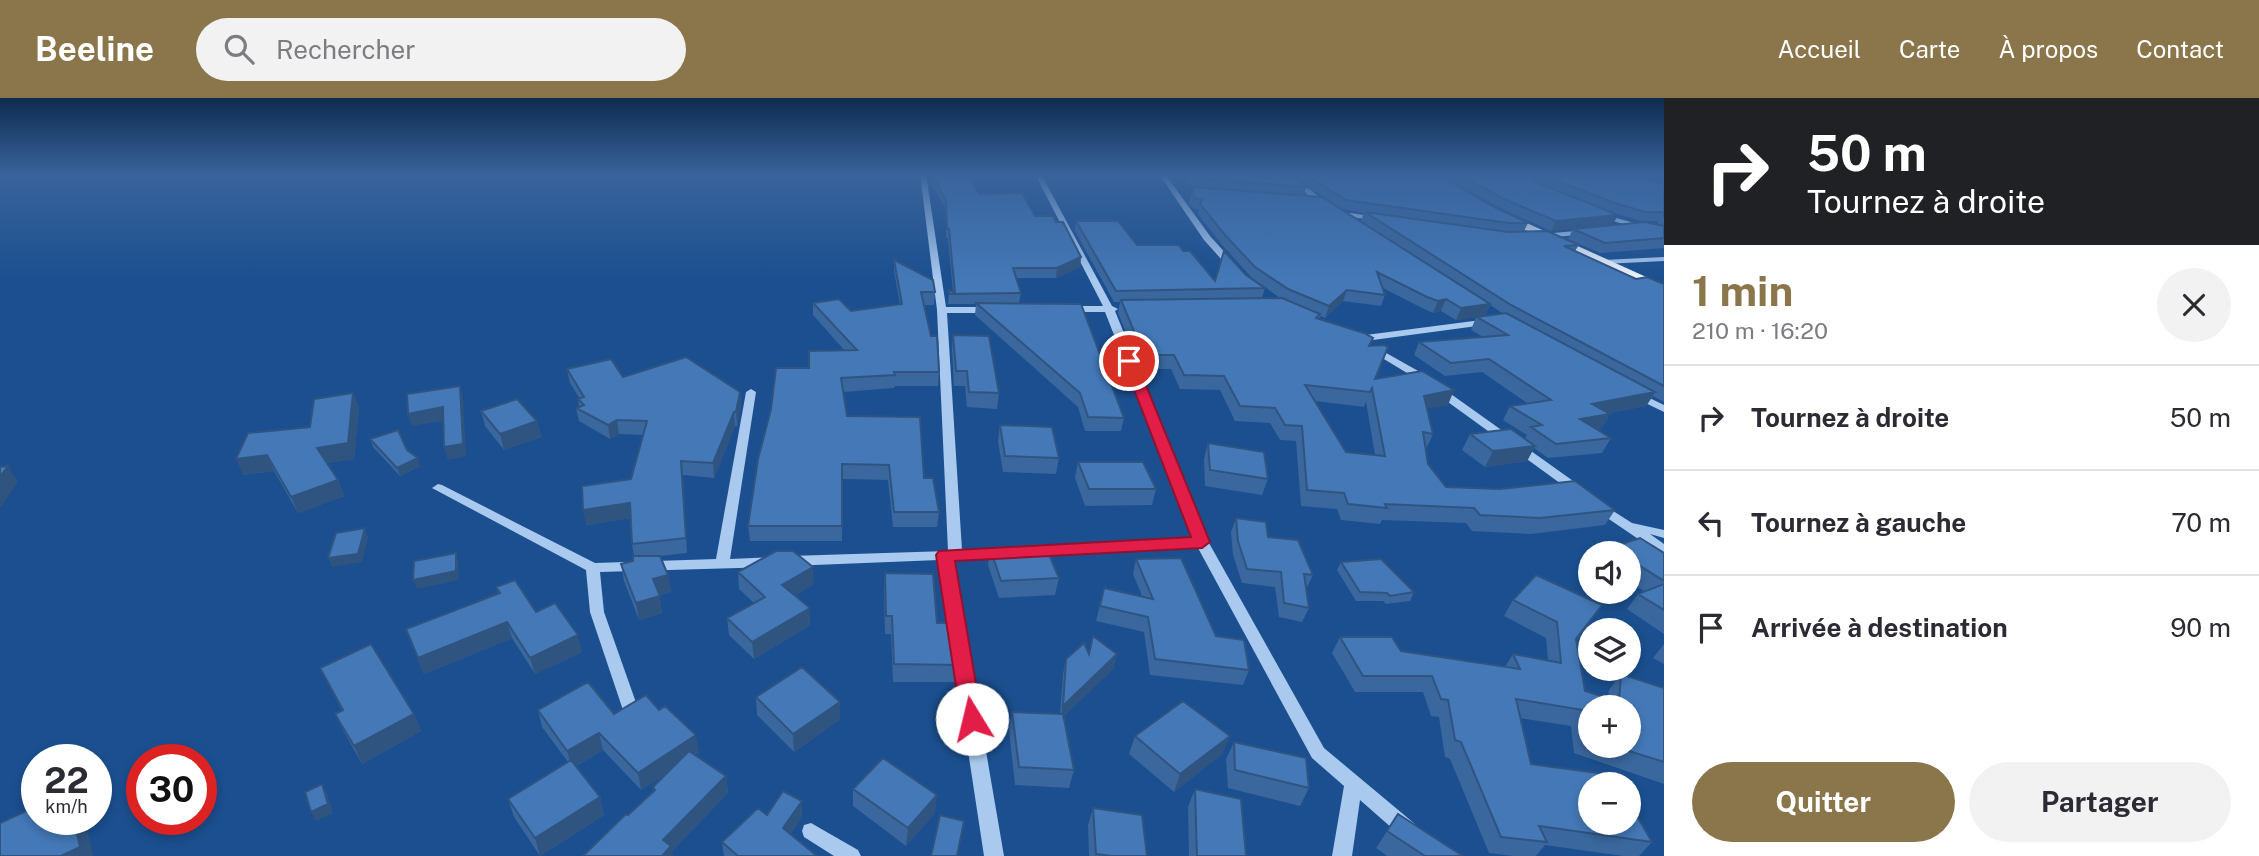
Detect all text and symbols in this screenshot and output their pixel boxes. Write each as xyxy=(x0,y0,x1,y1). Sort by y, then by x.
search box xyxy=(196,18,686,81)
text: Beeline xyxy=(35,30,154,68)
icon: search xyxy=(220,30,258,68)
text: Rechercher xyxy=(276,34,415,65)
text: Accueil xyxy=(1778,35,1861,63)
text: Carte xyxy=(1899,35,1960,63)
text: À propos xyxy=(1998,35,2098,63)
text: Contact xyxy=(2136,35,2224,63)
text: 50 m xyxy=(1807,124,1927,182)
icon: right xyxy=(1692,126,1783,217)
text: Tournez à droite xyxy=(1807,183,2045,220)
text: 1 min xyxy=(1692,266,1793,315)
button: close xyxy=(2157,268,2231,342)
text: 210 m · 16:20 xyxy=(1692,317,1828,344)
pin xyxy=(1099,331,1159,391)
icon: arrive xyxy=(1110,342,1148,380)
icon: right xyxy=(1692,399,1730,437)
text: Tournez à droite xyxy=(1751,402,1949,433)
text: 50 m xyxy=(2170,402,2231,433)
icon: left xyxy=(1692,504,1730,542)
text: Tournez à gauche xyxy=(1751,507,1966,538)
text: 70 m xyxy=(2171,507,2231,538)
map controls xyxy=(1578,541,1641,835)
button: sound xyxy=(1578,541,1641,604)
icon: arrive xyxy=(1692,609,1730,647)
text: Arrivée à destination xyxy=(1751,612,2008,643)
text: 90 m xyxy=(2170,612,2231,643)
button: layers xyxy=(1578,618,1641,681)
position arrow xyxy=(935,682,1009,756)
button: + xyxy=(1578,695,1641,758)
speed limit sign: 30 xyxy=(126,744,217,835)
text: 22 xyxy=(44,760,89,801)
button: Quitter xyxy=(1692,762,1955,842)
button: Partager xyxy=(1969,762,2231,842)
button: − xyxy=(1578,772,1641,835)
text: km/h xyxy=(45,796,88,817)

